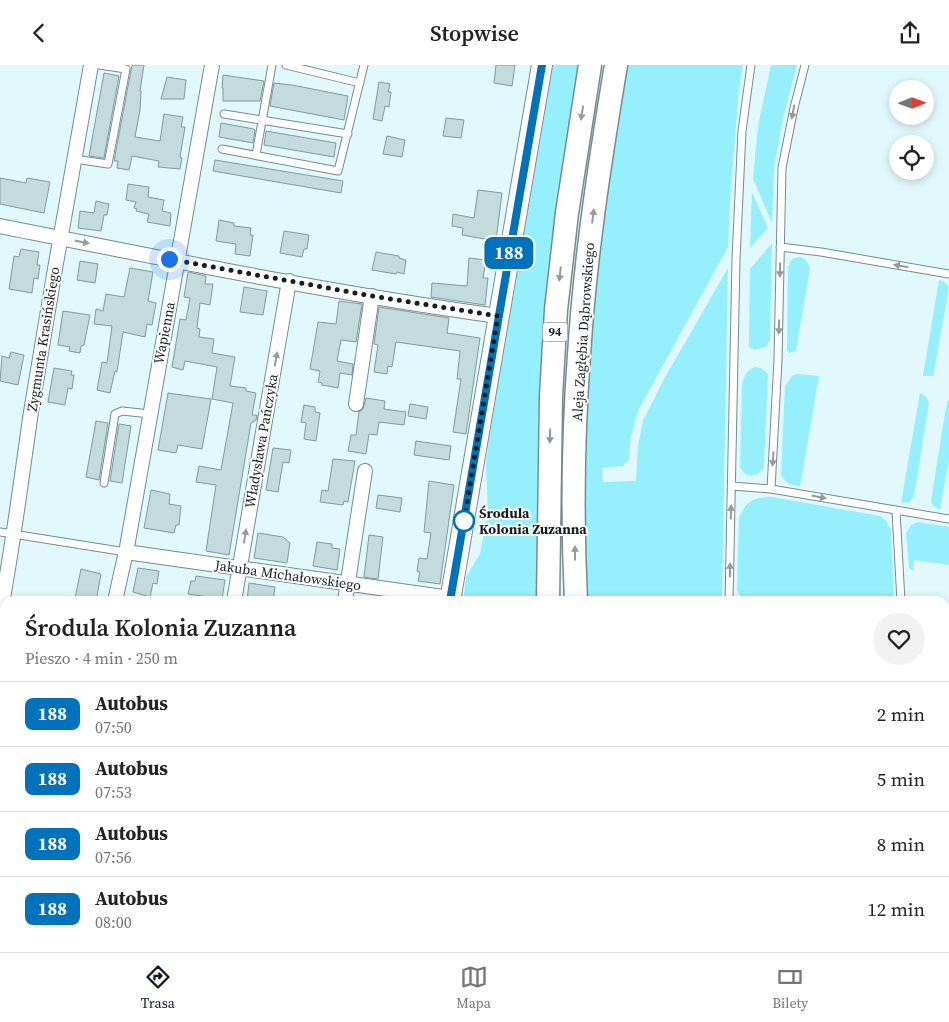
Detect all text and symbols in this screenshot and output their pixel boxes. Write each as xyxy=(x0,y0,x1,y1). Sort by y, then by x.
text: Stopwise xyxy=(430,18,519,48)
icon: back xyxy=(25,19,53,47)
icon: share xyxy=(896,19,924,47)
north arrow xyxy=(889,80,934,125)
map controls xyxy=(889,80,934,180)
one-way arrow xyxy=(578,105,586,121)
one-way arrow xyxy=(789,105,797,120)
button: locate xyxy=(889,135,934,180)
one-way arrow xyxy=(589,208,597,224)
line badge: 188 xyxy=(480,237,538,269)
one-way arrow xyxy=(75,239,91,247)
text: 188 xyxy=(494,240,524,265)
street label: Aleja Zagłębia Dąbrowskiego xyxy=(567,242,599,422)
your location xyxy=(157,247,182,272)
one-way arrow xyxy=(776,262,784,278)
one-way arrow xyxy=(892,262,908,270)
street label: Zygmunta Krasińskiego xyxy=(22,265,64,413)
one-way arrow xyxy=(556,266,564,282)
street label: Wapienna xyxy=(148,299,180,366)
one-way arrow xyxy=(775,319,783,335)
road number: 94 xyxy=(542,323,568,341)
one-way arrow xyxy=(272,350,280,366)
street label: Władysława Pańczyka xyxy=(239,372,283,510)
one-way arrow xyxy=(546,428,554,444)
one-way arrow xyxy=(768,452,776,468)
one-way arrow xyxy=(812,494,828,502)
place label: Środula Kolonia Zuzanna xyxy=(479,503,587,539)
one-way arrow xyxy=(728,504,736,520)
marker: Środula Kolonia Zuzanna xyxy=(453,510,475,532)
one-way arrow xyxy=(241,528,249,544)
one-way arrow xyxy=(571,544,579,560)
street label: Jakuba Michałowskiego xyxy=(213,555,363,595)
one-way arrow xyxy=(726,562,734,578)
text: Środula Kolonia Zuzanna xyxy=(25,611,297,644)
button: heart xyxy=(873,613,925,665)
text: Pieszo · 4 min · 250 m xyxy=(25,647,178,669)
text: Autobus xyxy=(95,690,168,716)
text: 188 xyxy=(38,701,67,726)
text: 2 min xyxy=(877,701,925,727)
text: 07:50 xyxy=(95,716,132,738)
text: Autobus xyxy=(95,755,168,781)
text: 188 xyxy=(38,766,67,791)
text: 5 min xyxy=(877,766,925,792)
text: 07:53 xyxy=(95,781,132,803)
text: Autobus xyxy=(95,820,168,846)
text: 188 xyxy=(38,831,67,856)
text: 8 min xyxy=(877,831,925,857)
text: 07:56 xyxy=(95,846,132,868)
text: Autobus xyxy=(95,885,168,911)
text: 188 xyxy=(38,896,67,921)
text: 12 min xyxy=(867,896,925,922)
text: 08:00 xyxy=(95,911,132,933)
tab: Trasa xyxy=(141,963,175,1013)
tab: Mapa xyxy=(456,963,491,1013)
tab: Bilety xyxy=(772,963,808,1013)

